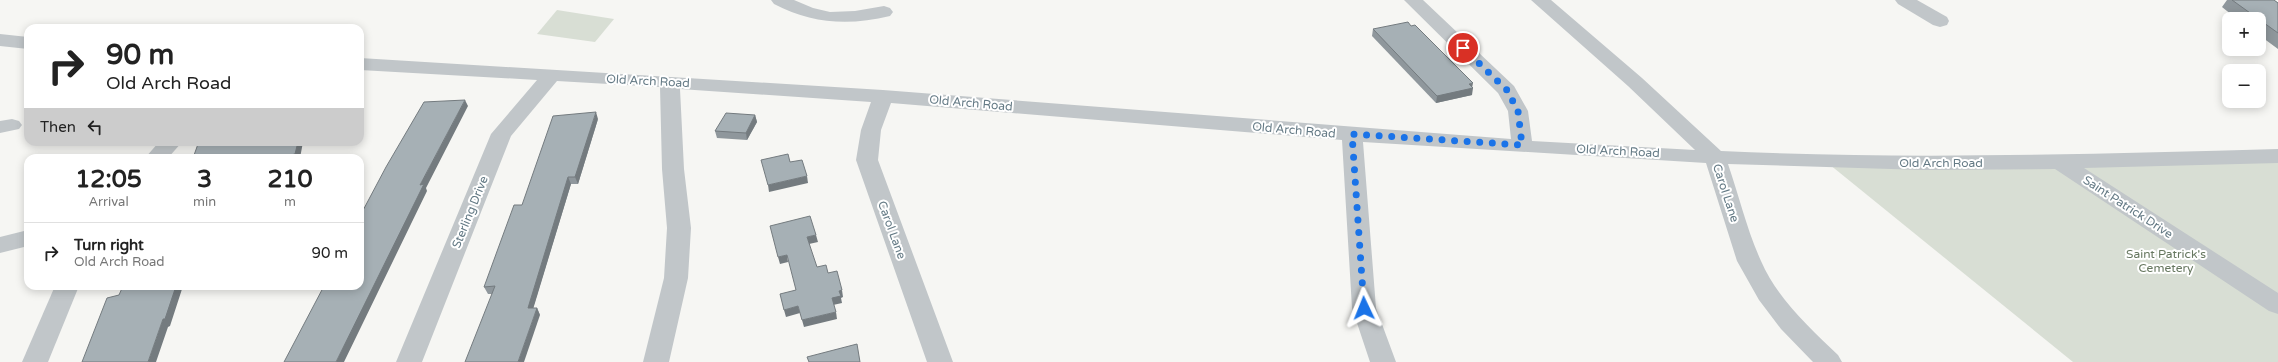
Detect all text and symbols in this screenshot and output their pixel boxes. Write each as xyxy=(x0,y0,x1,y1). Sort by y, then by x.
map controls xyxy=(2222,12,2266,108)
button: + xyxy=(2222,12,2266,56)
pin xyxy=(1446,31,1480,65)
icon: arrive xyxy=(1452,37,1474,59)
text: 90 m xyxy=(106,38,174,72)
icon: right xyxy=(40,40,92,92)
button: − xyxy=(2222,64,2266,108)
text: Old Arch Road xyxy=(106,72,231,94)
street label: Old Arch Road xyxy=(606,72,690,90)
street label: Old Arch Road xyxy=(929,92,1013,114)
icon: left xyxy=(84,116,106,138)
text: Then xyxy=(40,118,76,136)
street label: Old Arch Road xyxy=(1252,119,1336,141)
street label: Old Arch Road xyxy=(1576,142,1660,160)
street label: Old Arch Road xyxy=(1899,156,1983,170)
street label: Carol Lane xyxy=(1710,162,1742,224)
text: 12:05 xyxy=(75,165,142,194)
text: 3 xyxy=(197,165,212,194)
text: 210 xyxy=(267,165,313,194)
street label: Saint Patrick Drive xyxy=(2081,173,2176,241)
street label: Sterling Drive xyxy=(449,174,491,250)
text: Arrival xyxy=(88,194,129,210)
text: min xyxy=(193,194,216,210)
text: m xyxy=(284,194,296,210)
street label: Carol Lane xyxy=(875,199,909,261)
text: Turn right xyxy=(74,236,144,254)
icon: right xyxy=(40,242,62,264)
text: 90 m xyxy=(311,244,348,262)
park label: Saint Patrick's Cemetery xyxy=(2126,247,2206,275)
text: Old Arch Road xyxy=(74,254,165,270)
position arrow xyxy=(1343,287,1385,329)

